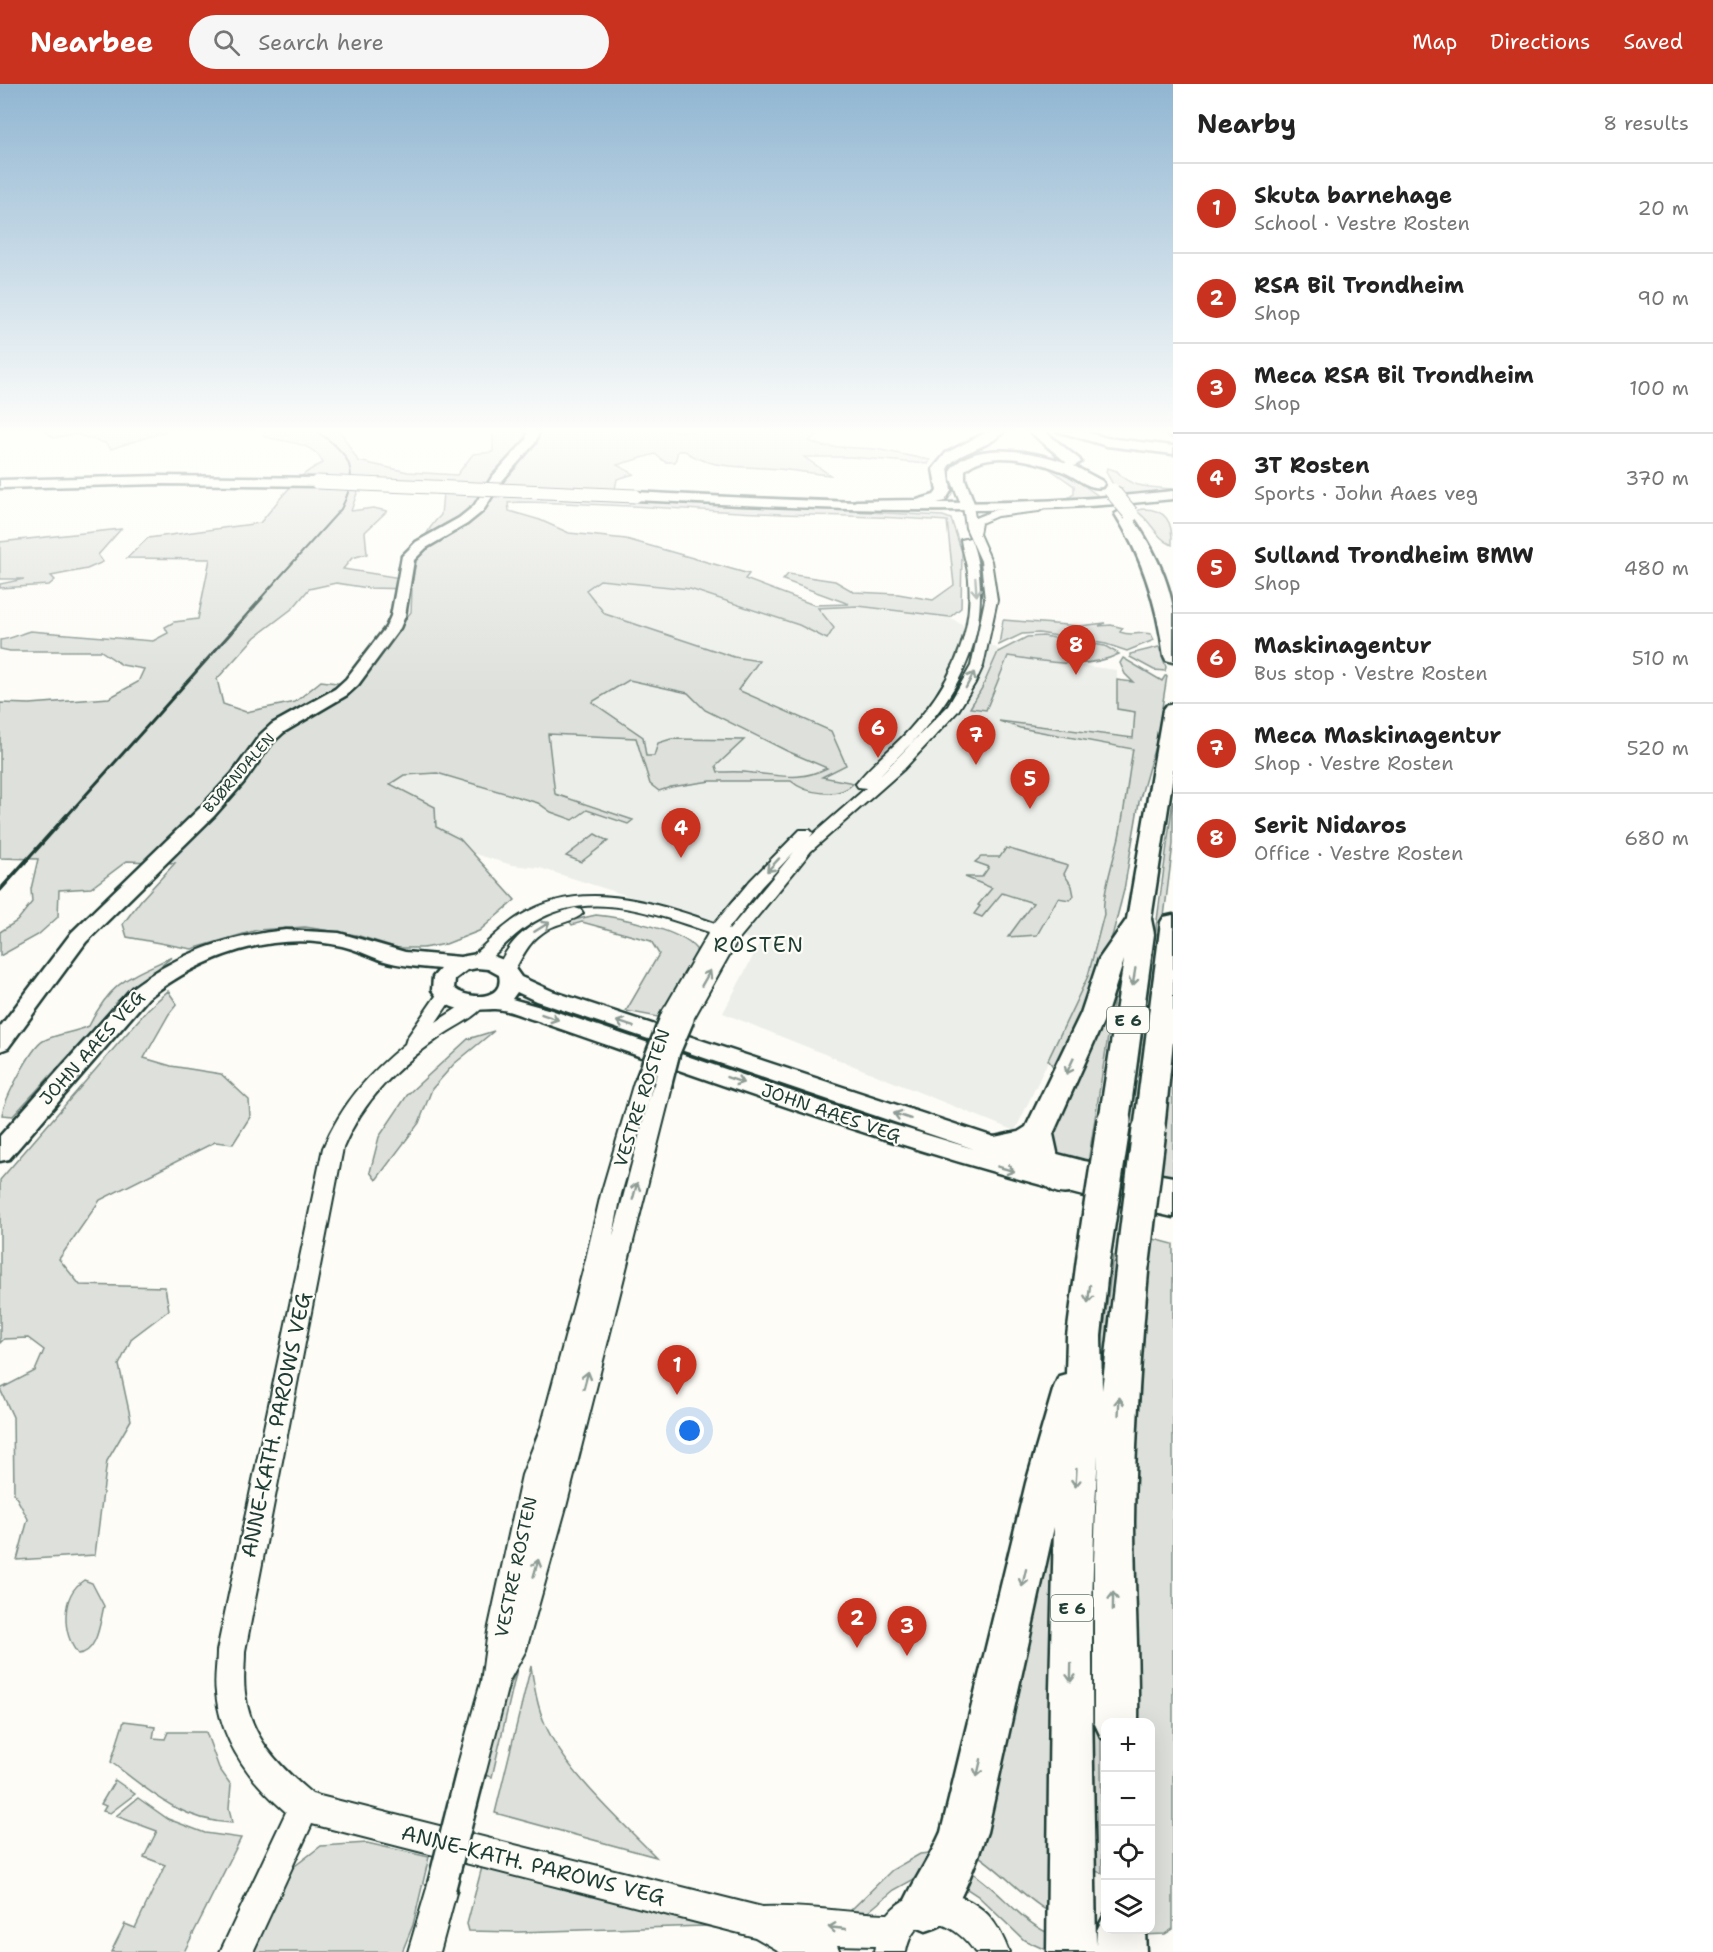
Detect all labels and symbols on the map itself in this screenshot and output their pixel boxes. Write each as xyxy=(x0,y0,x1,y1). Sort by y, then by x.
one-way arrow xyxy=(970,577,981,597)
pin: 8 xyxy=(1056,626,1096,675)
one-way arrow xyxy=(965,671,976,689)
pin: 6 xyxy=(858,708,898,758)
pin: 7 xyxy=(956,716,996,765)
street label: BJØRNDALEN xyxy=(199,729,279,817)
pin: 5 xyxy=(1010,760,1050,809)
pin: 4 xyxy=(662,808,700,858)
one-way arrow xyxy=(766,857,780,872)
one-way arrow xyxy=(533,920,550,932)
district label: ROSTEN xyxy=(713,931,805,959)
one-way arrow xyxy=(1129,967,1140,986)
one-way arrow xyxy=(701,970,712,988)
street label: JOHN AAES VEG xyxy=(34,985,150,1110)
road number: E 6 xyxy=(1107,1007,1149,1033)
one-way arrow xyxy=(540,1013,559,1024)
one-way arrow xyxy=(616,1017,635,1028)
street label: VESTRE ROSTEN xyxy=(608,1026,676,1170)
one-way arrow xyxy=(1064,1057,1076,1075)
one-way arrow xyxy=(725,1075,744,1086)
street label: JOHN AAES VEG xyxy=(758,1078,904,1148)
one-way arrow xyxy=(893,1110,912,1121)
one-way arrow xyxy=(996,1164,1015,1175)
one-way arrow xyxy=(629,1182,641,1201)
one-way arrow xyxy=(1084,1283,1095,1303)
street label: ANNE-KATH. PAROWS VEG xyxy=(234,1290,318,1560)
pin: 1 xyxy=(658,1346,696,1395)
one-way arrow xyxy=(580,1370,592,1389)
one-way arrow xyxy=(1114,1397,1125,1417)
your location xyxy=(675,1416,704,1445)
one-way arrow xyxy=(1071,1468,1082,1488)
street label: VESTRE ROSTEN xyxy=(489,1494,543,1640)
one-way arrow xyxy=(531,1559,542,1578)
one-way arrow xyxy=(1017,1568,1029,1587)
one-way arrow xyxy=(1107,1592,1119,1612)
road number: E 6 xyxy=(1051,1595,1093,1621)
pin: 2 xyxy=(838,1598,876,1648)
pin: 3 xyxy=(888,1606,926,1656)
one-way arrow xyxy=(1065,1663,1077,1683)
one-way arrow xyxy=(973,1758,985,1777)
street label: ANNE-KATH. PAROWS VEG xyxy=(398,1819,668,1911)
one-way arrow xyxy=(827,1922,847,1933)

